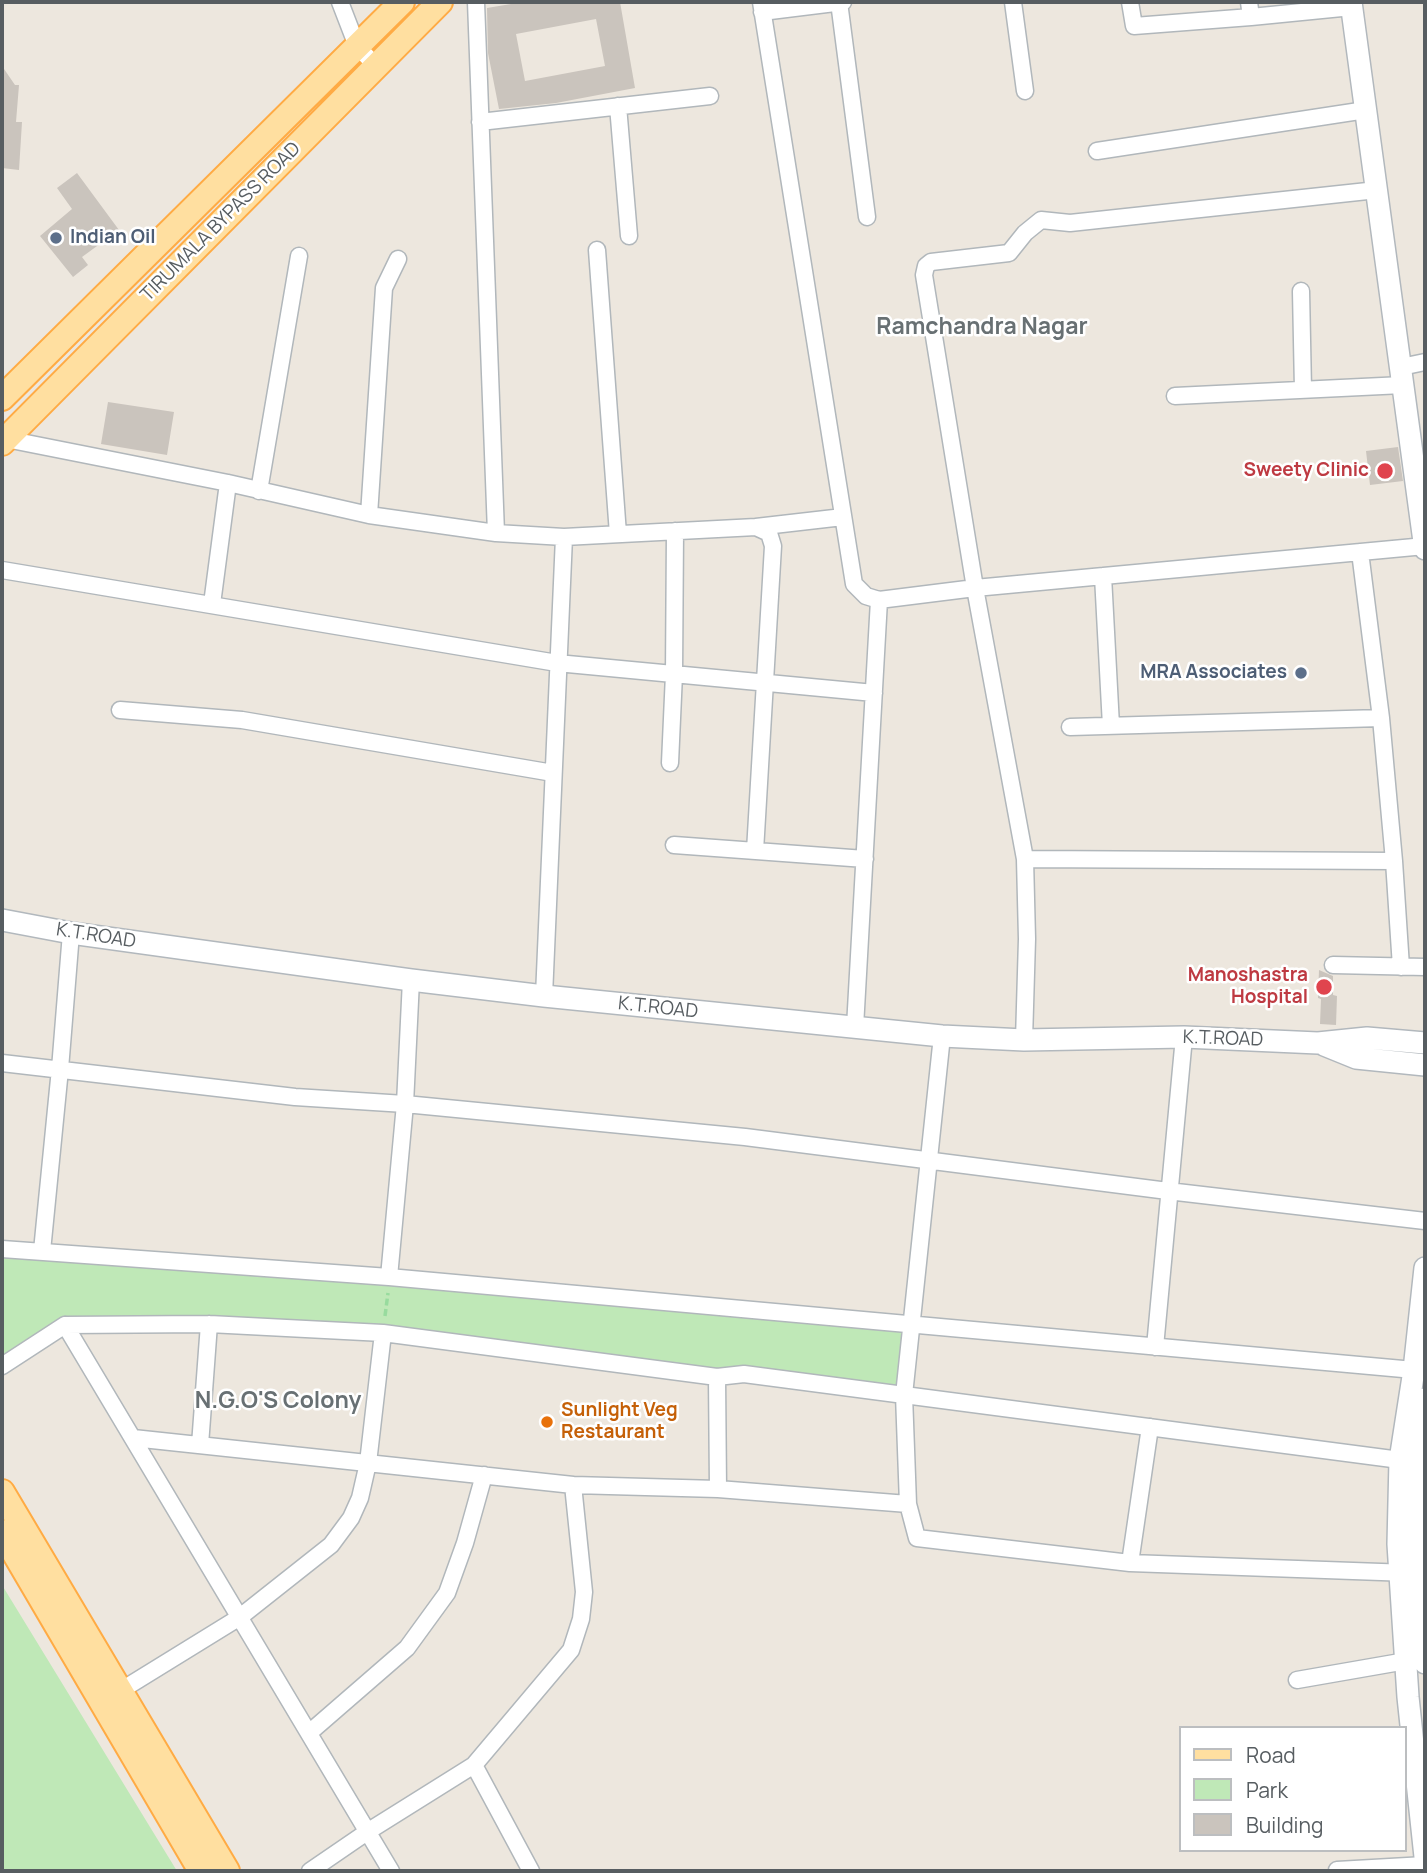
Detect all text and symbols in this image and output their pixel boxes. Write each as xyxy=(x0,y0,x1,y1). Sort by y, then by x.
street label: TIRUMALA BYPASS ROAD xyxy=(137,138,305,306)
place label: Indian Oil xyxy=(70,227,156,249)
marker: Indian Oil xyxy=(48,230,64,246)
district label: Ramchandra Nagar xyxy=(876,314,1088,342)
place label: Sweety Clinic xyxy=(1244,460,1369,482)
marker: Sweety Clinic xyxy=(1375,461,1395,481)
place label: MRA Associates xyxy=(1140,662,1287,684)
marker: MRA Associates xyxy=(1293,665,1309,681)
street label: K.T.ROAD xyxy=(54,918,138,954)
place label: Manoshastra Hospital xyxy=(1188,965,1308,1009)
marker: Manoshastra Hospital xyxy=(1314,977,1334,997)
street label: K.T.ROAD xyxy=(617,992,699,1024)
street label: K.T.ROAD xyxy=(1182,1026,1264,1052)
district label: N.G.O'S Colony xyxy=(195,1388,361,1416)
place label: Sunlight Veg Restaurant xyxy=(561,1400,678,1444)
marker: Sunlight Veg Restaurant xyxy=(539,1414,555,1430)
legend xyxy=(1178,1726,1406,1852)
text: Road xyxy=(1246,1741,1296,1769)
text: Park xyxy=(1246,1776,1288,1804)
text: Building xyxy=(1246,1811,1323,1839)

